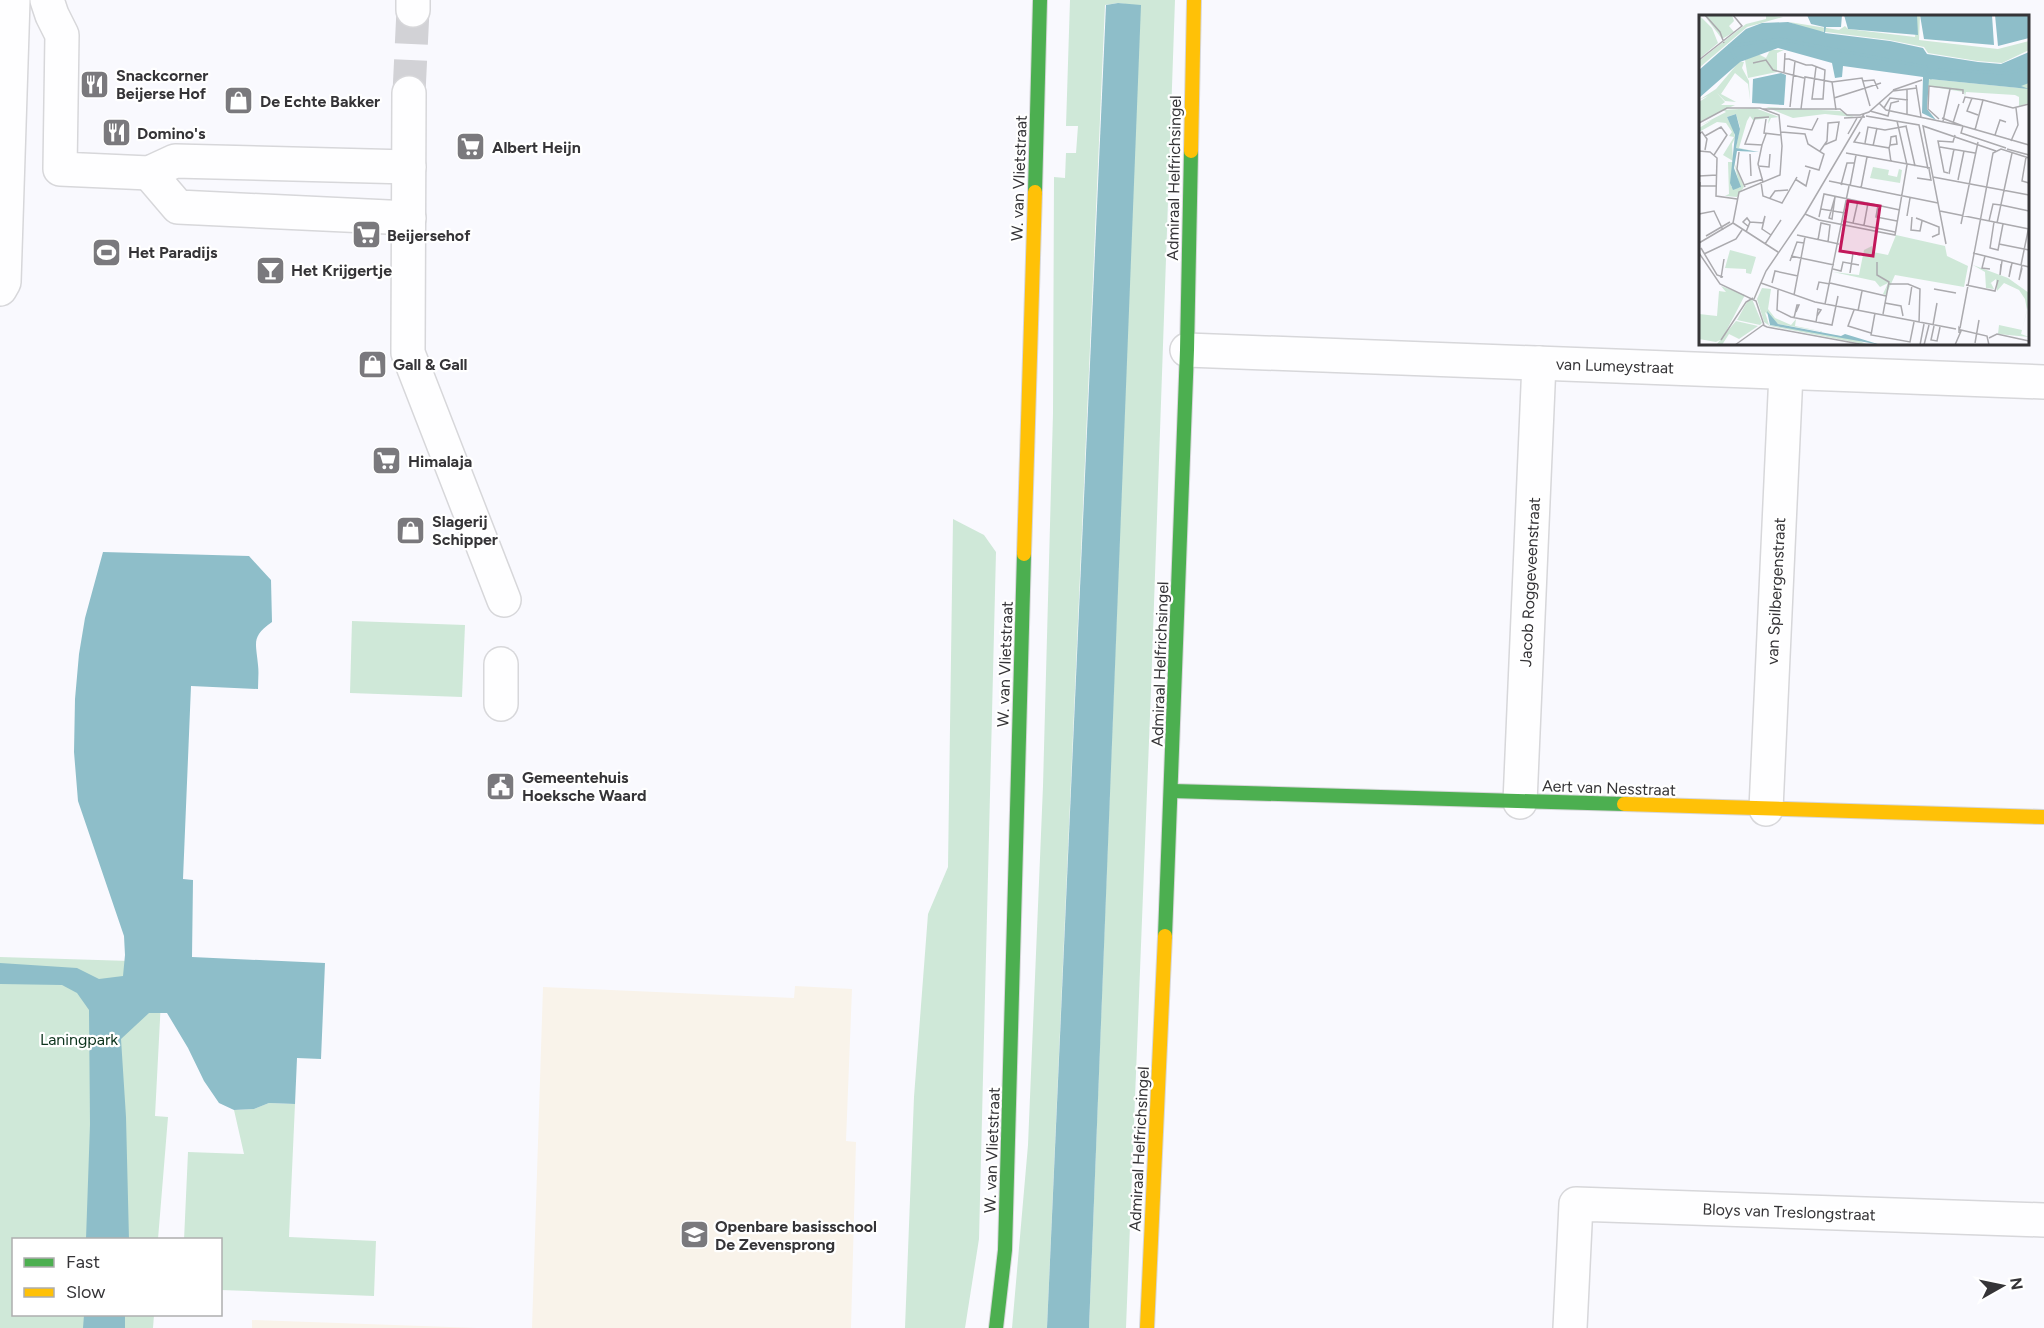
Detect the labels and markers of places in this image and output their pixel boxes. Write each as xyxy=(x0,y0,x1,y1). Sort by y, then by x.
place label: Snackcorner Beijerse Hof xyxy=(116,66,208,103)
restaurant icon: Snackcorner Beijerse Hof xyxy=(79,68,111,100)
shop icon: De Echte Bakker xyxy=(223,85,255,117)
place label: De Echte Bakker xyxy=(260,92,380,111)
restaurant icon: Domino's xyxy=(100,117,132,149)
place label: Domino's xyxy=(137,124,206,143)
supermarket icon: Albert Heijn xyxy=(455,131,487,163)
place label: Albert Heijn xyxy=(492,138,581,157)
supermarket icon: Beijersehof xyxy=(350,219,382,251)
place label: Beijersehof xyxy=(387,226,471,245)
sports icon: Het Paradijs xyxy=(91,236,123,268)
place label: Het Paradijs xyxy=(128,243,218,262)
bar icon: Het Krijgertje xyxy=(254,254,286,286)
place label: Het Krijgertje xyxy=(291,261,392,280)
shop icon: Gall & Gall xyxy=(356,348,388,380)
place label: Gall & Gall xyxy=(393,355,468,374)
supermarket icon: Himalaja xyxy=(371,445,403,477)
place label: Himalaja xyxy=(408,452,472,471)
place label: Slagerij Schipper xyxy=(432,512,498,549)
shop icon: Slagerij Schipper xyxy=(395,514,427,546)
place label: Gemeentehuis Hoeksche Waard xyxy=(522,768,646,805)
public building icon: Gemeentehuis Hoeksche Waard xyxy=(485,770,517,802)
place label: Openbare basisschool De Zevensprong xyxy=(715,1217,877,1254)
school or university icon: Openbare basisschool De Zevensprong xyxy=(678,1219,710,1251)

